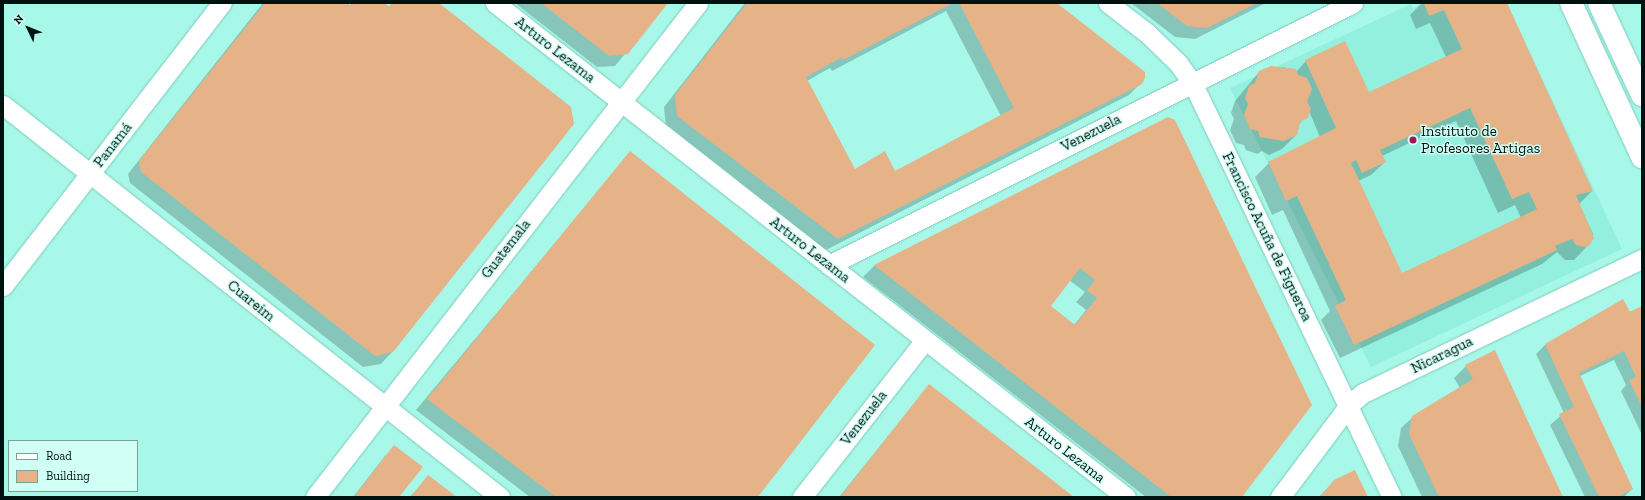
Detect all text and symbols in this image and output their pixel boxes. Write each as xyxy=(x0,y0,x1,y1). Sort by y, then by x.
north arrow xyxy=(8,8,48,48)
text: N xyxy=(11,12,26,27)
street label: Arturo Lezama xyxy=(511,13,599,87)
street label: Venezuela xyxy=(1058,110,1124,156)
street label: Panamá xyxy=(90,119,136,171)
place label: Instituto de Profesores Artigas xyxy=(1421,122,1541,157)
marker: Instituto de Profesores Artigas xyxy=(1408,135,1418,145)
street label: Francisco Acuña de Figueroa xyxy=(1218,149,1316,325)
street label: Arturo Lezama xyxy=(766,213,854,287)
street label: Guatemala xyxy=(477,216,535,282)
street label: Cuareim xyxy=(224,276,278,326)
street label: Nicaragua xyxy=(1408,332,1476,378)
street label: Venezuela xyxy=(837,387,891,449)
street label: Arturo Lezama xyxy=(1021,413,1109,487)
legend xyxy=(8,440,138,492)
text: Road xyxy=(46,449,72,463)
text: Building xyxy=(46,469,90,483)

